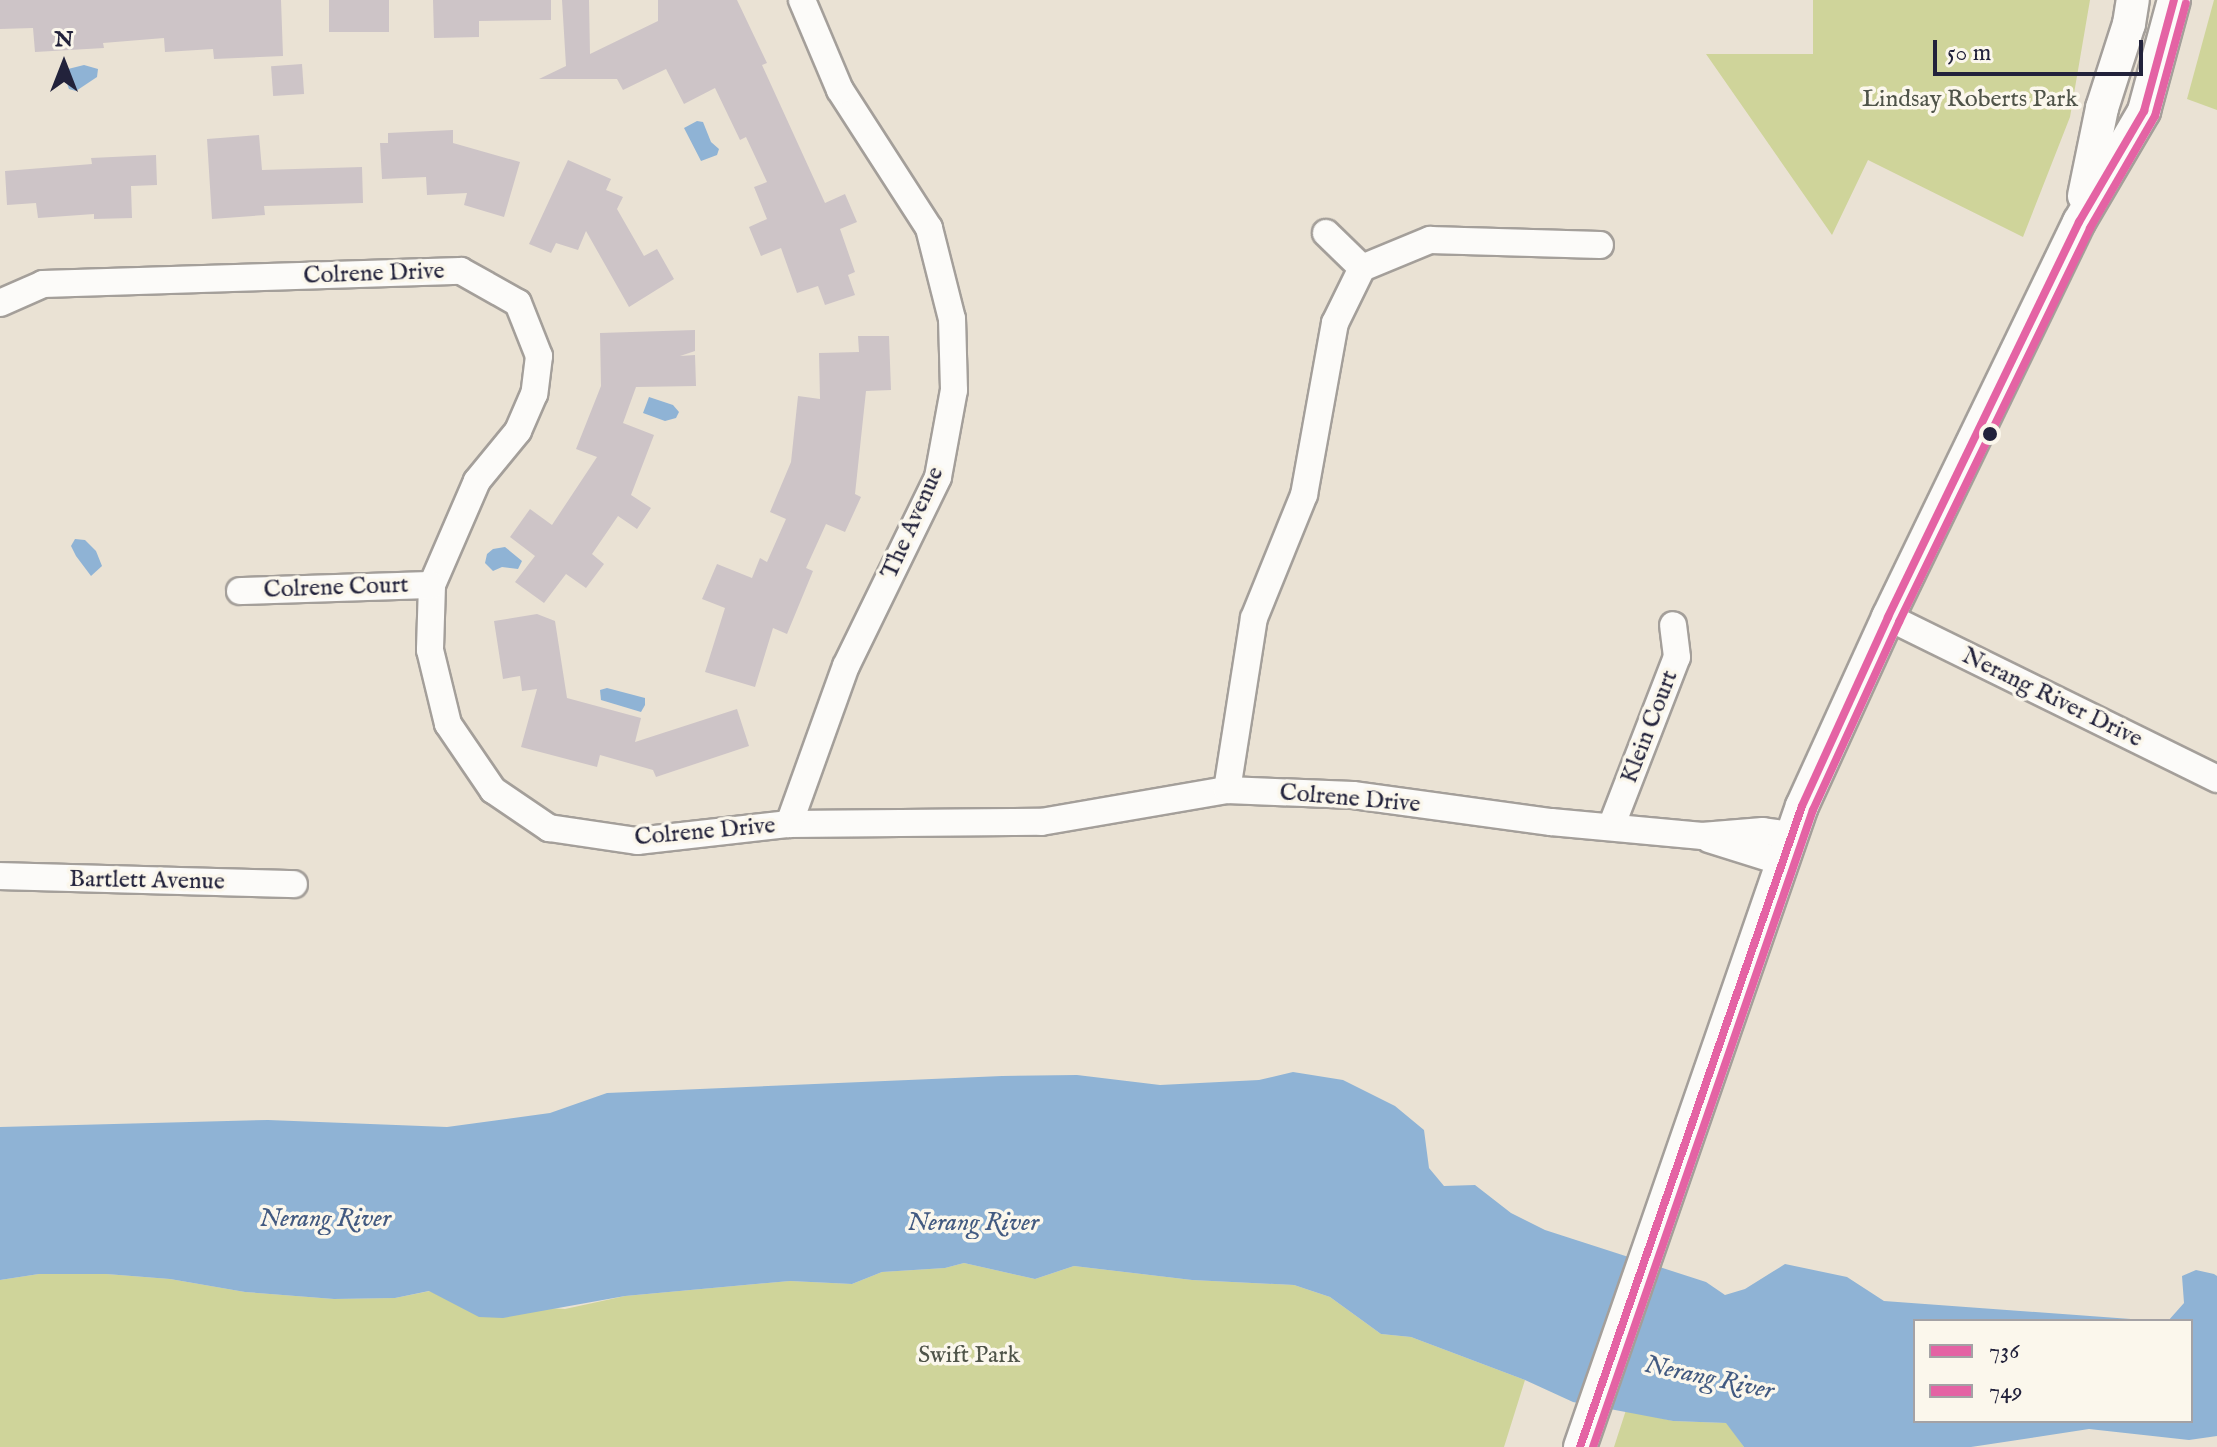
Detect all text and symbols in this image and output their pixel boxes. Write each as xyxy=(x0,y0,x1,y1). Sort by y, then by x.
north arrow xyxy=(24,24,104,104)
scale bar xyxy=(1937,24,2147,74)
text: N xyxy=(54,26,74,54)
text: 50 m xyxy=(1947,38,1991,69)
park label: Lindsay Roberts Park xyxy=(1862,86,2078,114)
street label: Colrene Drive xyxy=(303,257,445,291)
unlabelled marker xyxy=(1982,426,1998,442)
street label: The Avenue xyxy=(875,462,951,584)
street label: Colrene Court xyxy=(263,571,409,605)
street label: Nerang River Drive xyxy=(1957,642,2147,754)
street label: Klein Court xyxy=(1615,666,1685,788)
street label: Colrene Drive xyxy=(1278,778,1422,820)
street label: Colrene Drive xyxy=(633,811,777,853)
street label: Bartlett Avenue xyxy=(69,865,225,897)
water label: Nerang River xyxy=(259,1203,391,1235)
water label: Nerang River xyxy=(907,1207,1039,1239)
legend xyxy=(1913,1319,2193,1423)
text: 736 xyxy=(1989,1336,2019,1367)
park label: Swift Park xyxy=(918,1342,1020,1370)
water label: Nerang River xyxy=(1641,1349,1777,1407)
text: 749 xyxy=(1989,1376,2022,1407)

